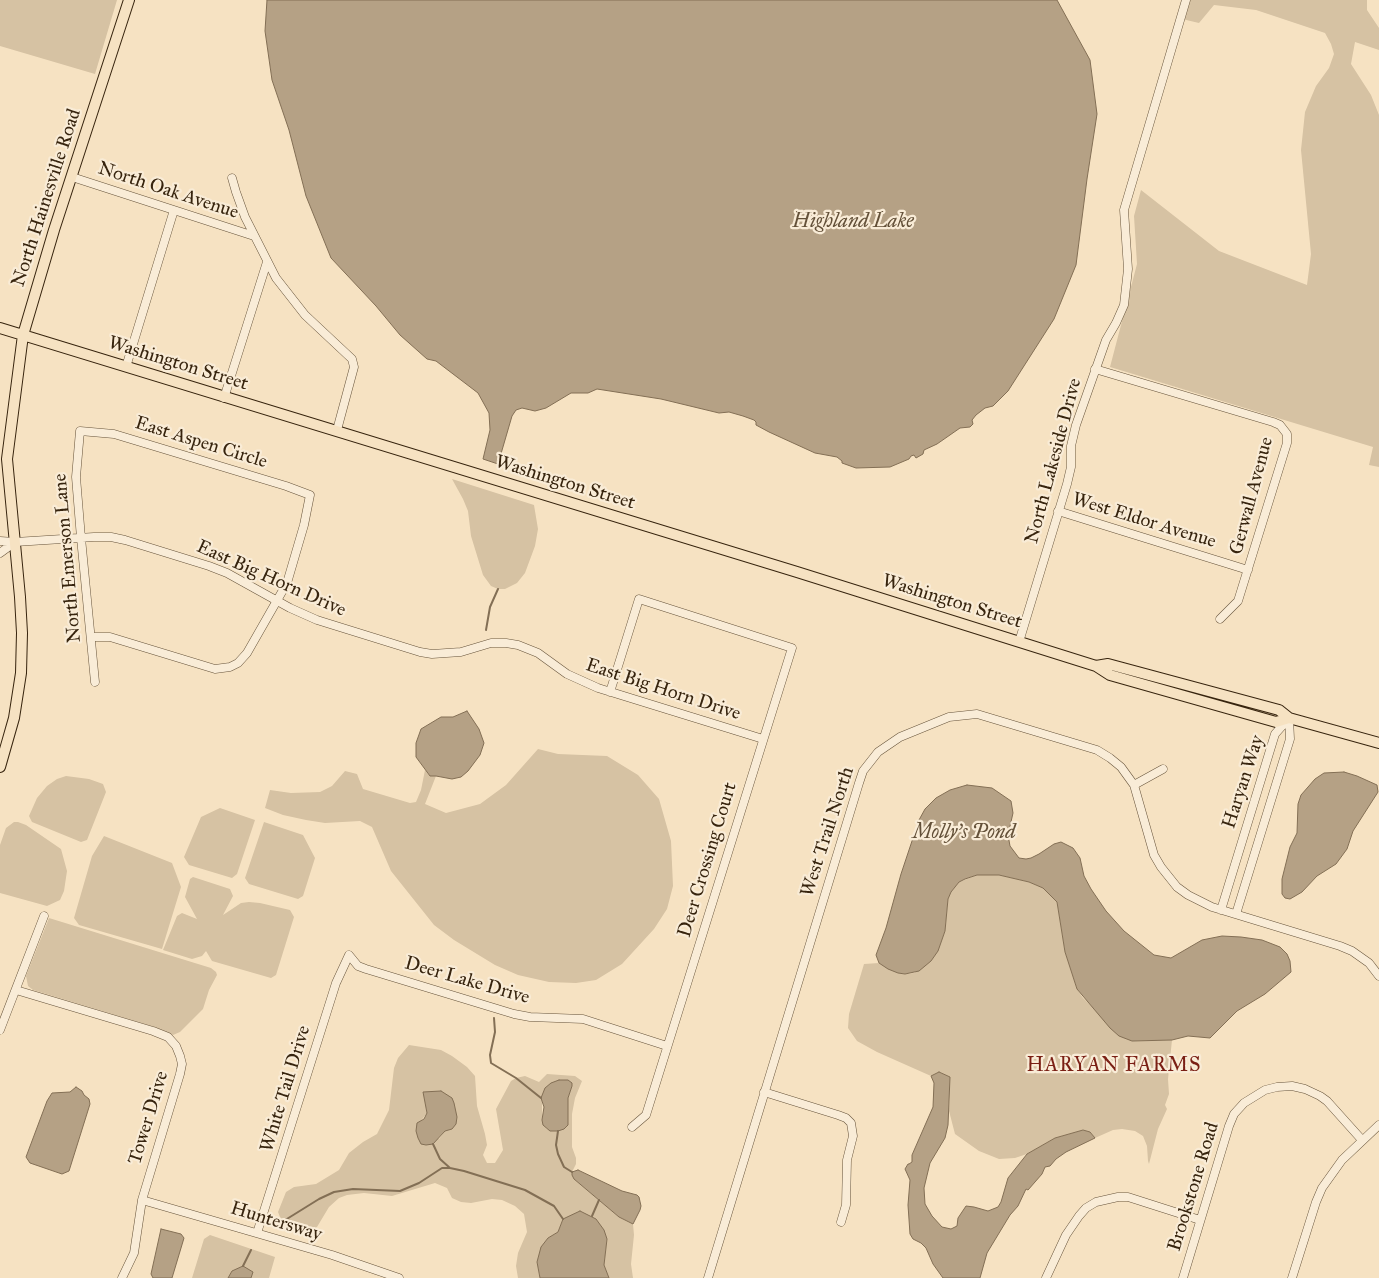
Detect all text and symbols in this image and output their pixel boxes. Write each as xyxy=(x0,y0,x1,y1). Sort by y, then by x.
street label: North Hainesville Road xyxy=(7,106,87,290)
street label: North Oak Avenue xyxy=(95,158,241,224)
water label: Highland Lake xyxy=(792,210,914,234)
street label: Washington Street xyxy=(105,332,251,396)
street label: North Lakeside Drive xyxy=(1021,376,1087,546)
street label: East Aspen Circle xyxy=(132,412,270,474)
street label: Gerwall Avenue xyxy=(1225,435,1279,557)
street label: Washington Street xyxy=(492,451,638,515)
street label: North Emerson Lane xyxy=(49,472,87,644)
street label: West Eldor Avenue xyxy=(1069,488,1219,554)
street label: East Big Horn Drive xyxy=(193,536,349,622)
street label: Washington Street xyxy=(879,570,1025,634)
street label: East Big Horn Drive xyxy=(583,654,743,726)
street label: Haryan Way xyxy=(1218,733,1270,831)
street label: West Trail North xyxy=(796,764,860,900)
street label: Deer Crossing Court xyxy=(674,780,742,940)
water label: Molly's Pond xyxy=(912,821,1016,845)
street label: Deer Lake Drive xyxy=(402,952,532,1010)
street label: White Tail Drive xyxy=(256,1023,316,1155)
district label: HARYAN FARMS xyxy=(1025,1054,1203,1078)
street label: Tower Drive xyxy=(124,1069,174,1167)
street label: Brookstone Road xyxy=(1164,1120,1224,1254)
street label: Huntersway xyxy=(228,1197,324,1247)

